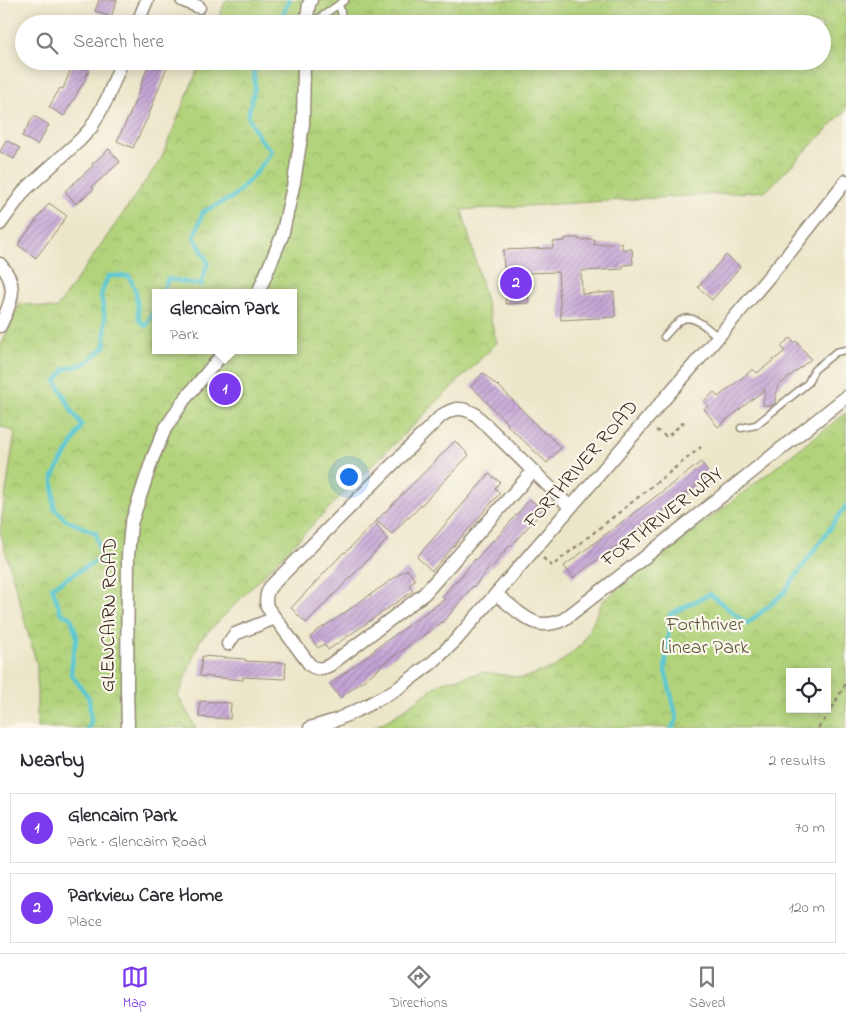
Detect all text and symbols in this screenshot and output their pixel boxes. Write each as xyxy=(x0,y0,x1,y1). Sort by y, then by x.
search box xyxy=(15,15,831,70)
icon: search xyxy=(33,29,61,57)
text: Search here xyxy=(73,29,164,56)
pin: 2 xyxy=(500,264,532,302)
popup xyxy=(152,289,297,354)
text: Glencairn Park xyxy=(170,296,279,323)
text: Park xyxy=(170,323,199,347)
pin: 1 xyxy=(209,370,241,408)
street label: FORTHRIVER ROAD xyxy=(517,394,646,536)
street label: FORTHRIVER WAY xyxy=(595,461,730,576)
your location xyxy=(336,464,362,490)
street label: GLENCAIRN ROAD xyxy=(94,537,126,693)
park label: Forthriver Linear Park xyxy=(661,611,749,663)
map controls xyxy=(786,668,831,713)
button: locate xyxy=(786,668,831,713)
text: Nearby xyxy=(20,746,84,776)
text: 2 results xyxy=(768,749,826,773)
text: Glencairn Park xyxy=(68,803,177,830)
text: 1 xyxy=(34,816,40,840)
text: 70 m xyxy=(795,816,825,840)
text: Park · Glencairn Road xyxy=(68,830,206,854)
text: Parkview Care Home xyxy=(68,883,223,910)
text: 2 xyxy=(33,896,41,920)
text: 120 m xyxy=(789,896,825,920)
text: Place xyxy=(68,910,102,934)
tab: Map xyxy=(121,963,149,1014)
tab: Directions xyxy=(390,963,448,1014)
tab: Saved xyxy=(689,963,725,1014)

